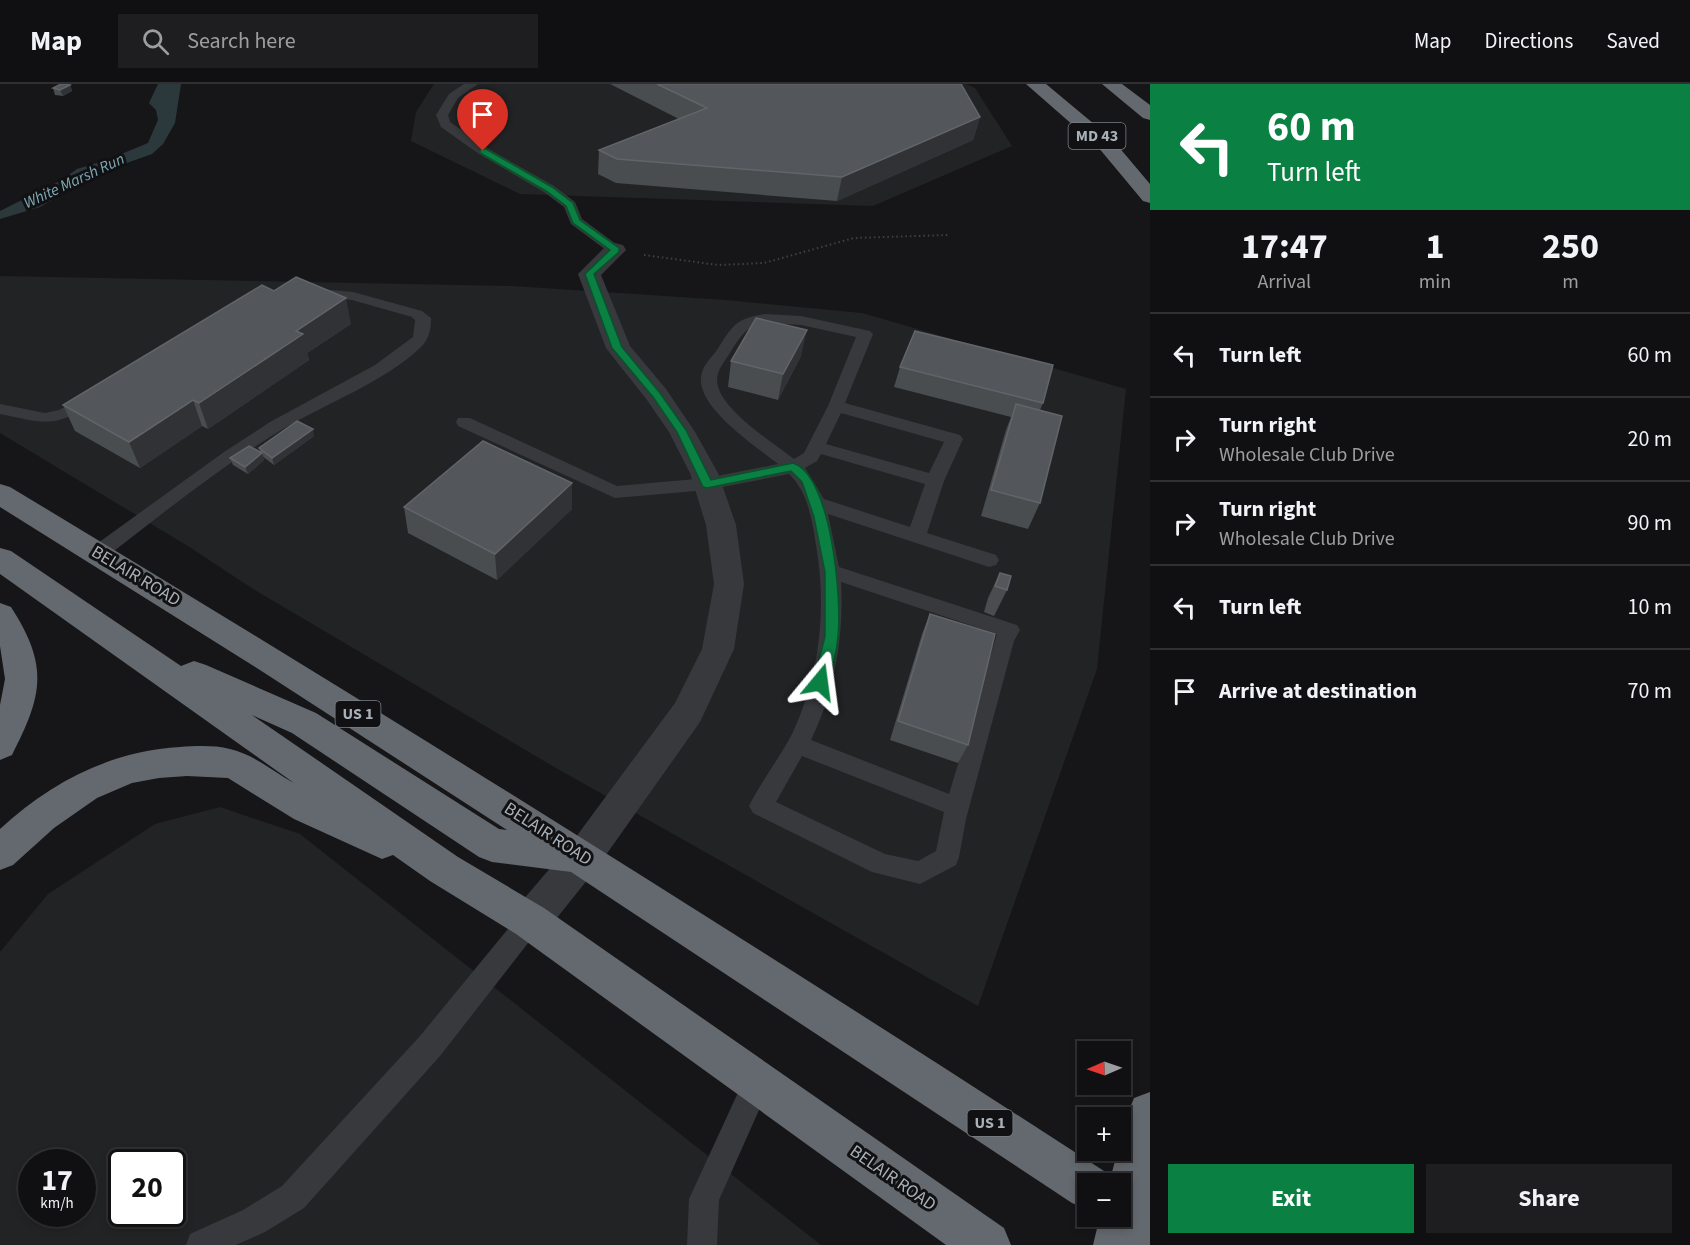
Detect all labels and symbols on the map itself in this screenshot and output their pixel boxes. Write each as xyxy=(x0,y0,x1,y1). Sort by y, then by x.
pin xyxy=(457,89,508,151)
road number: MD 43 xyxy=(1068,123,1126,149)
water label: White Marsh Run xyxy=(20,148,128,214)
street label: BELAIR ROAD xyxy=(87,540,185,612)
position arrow xyxy=(788,650,852,714)
road number: US 1 xyxy=(336,701,380,727)
street label: BELAIR ROAD xyxy=(499,796,597,872)
north arrow xyxy=(1077,1041,1131,1095)
road number: US 1 xyxy=(968,1110,1012,1136)
street label: BELAIR ROAD xyxy=(845,1139,941,1217)
speed limit sign: 20 xyxy=(108,1149,186,1227)

